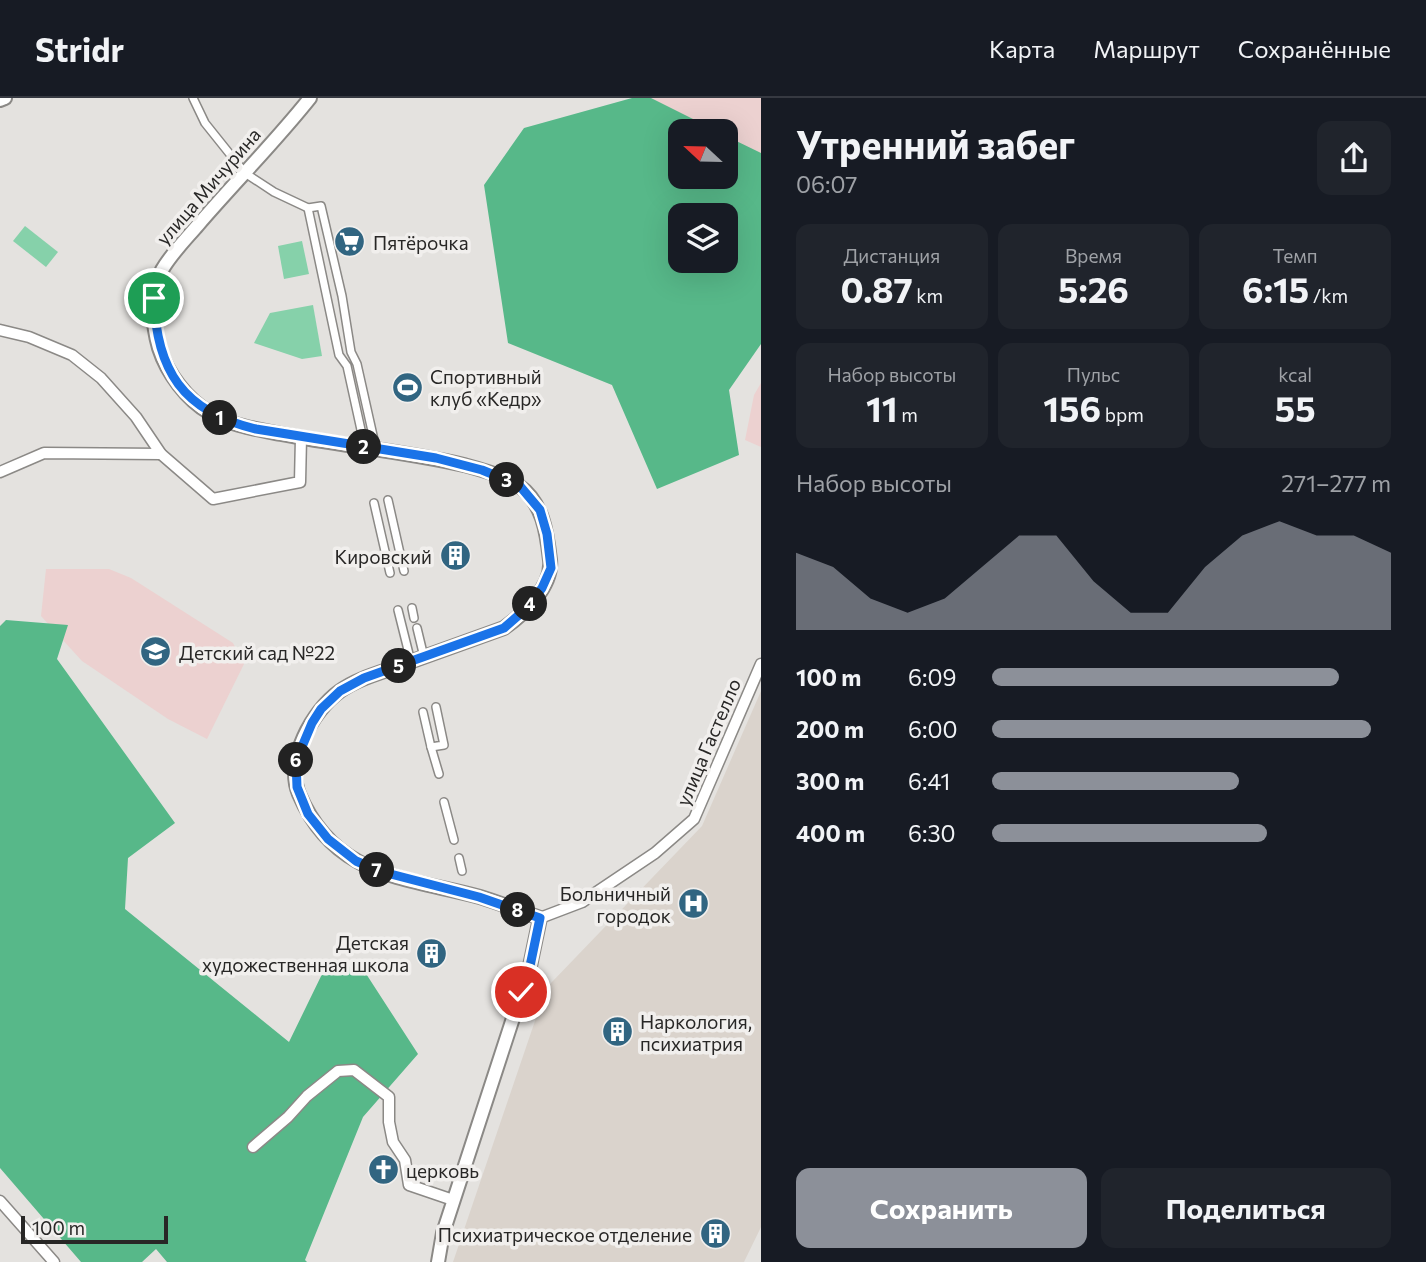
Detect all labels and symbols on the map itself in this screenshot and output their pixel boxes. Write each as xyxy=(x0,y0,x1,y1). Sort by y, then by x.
north arrow xyxy=(668,119,738,189)
street label: улица Мичурина xyxy=(151,123,265,249)
supermarket icon: Пятёрочка xyxy=(333,225,367,259)
place label: Пятёрочка xyxy=(373,231,469,254)
pin xyxy=(124,268,184,328)
place label: Спортивный клуб «Кедр» xyxy=(430,365,542,410)
sports icon: Спортивный клуб «Кедр» xyxy=(390,370,424,404)
pin: 1 xyxy=(202,400,238,436)
pin: 2 xyxy=(346,430,382,464)
pin: 3 xyxy=(490,462,524,498)
building icon: Кировский xyxy=(438,539,472,573)
place label: Кировский xyxy=(334,545,432,568)
pin: 4 xyxy=(512,587,548,622)
school or university icon: Детский сад №22 xyxy=(139,635,173,669)
place label: Детский сад №22 xyxy=(179,641,335,664)
pin: 5 xyxy=(382,648,416,684)
street label: улица Гастелло xyxy=(671,675,745,809)
pin: 6 xyxy=(278,742,314,778)
pin: 7 xyxy=(360,852,394,888)
place label: Больничный городок xyxy=(560,882,671,927)
hospital icon: Больничный городок xyxy=(677,887,711,921)
pin: 8 xyxy=(500,892,536,928)
place label: Детская художественная школа xyxy=(202,931,409,976)
building icon: Детская художественная школа xyxy=(415,936,449,970)
pin xyxy=(491,962,551,1022)
place label: Наркология, психиатрия xyxy=(640,1010,752,1055)
building icon: Наркология, психиатрия xyxy=(600,1015,634,1049)
church icon: церковь xyxy=(366,1153,400,1187)
place label: церковь xyxy=(406,1159,479,1182)
scale bar xyxy=(21,1213,168,1245)
building icon: Психиатрическое отделение xyxy=(698,1217,732,1251)
place label: Психиатрическое отделение xyxy=(438,1223,692,1246)

